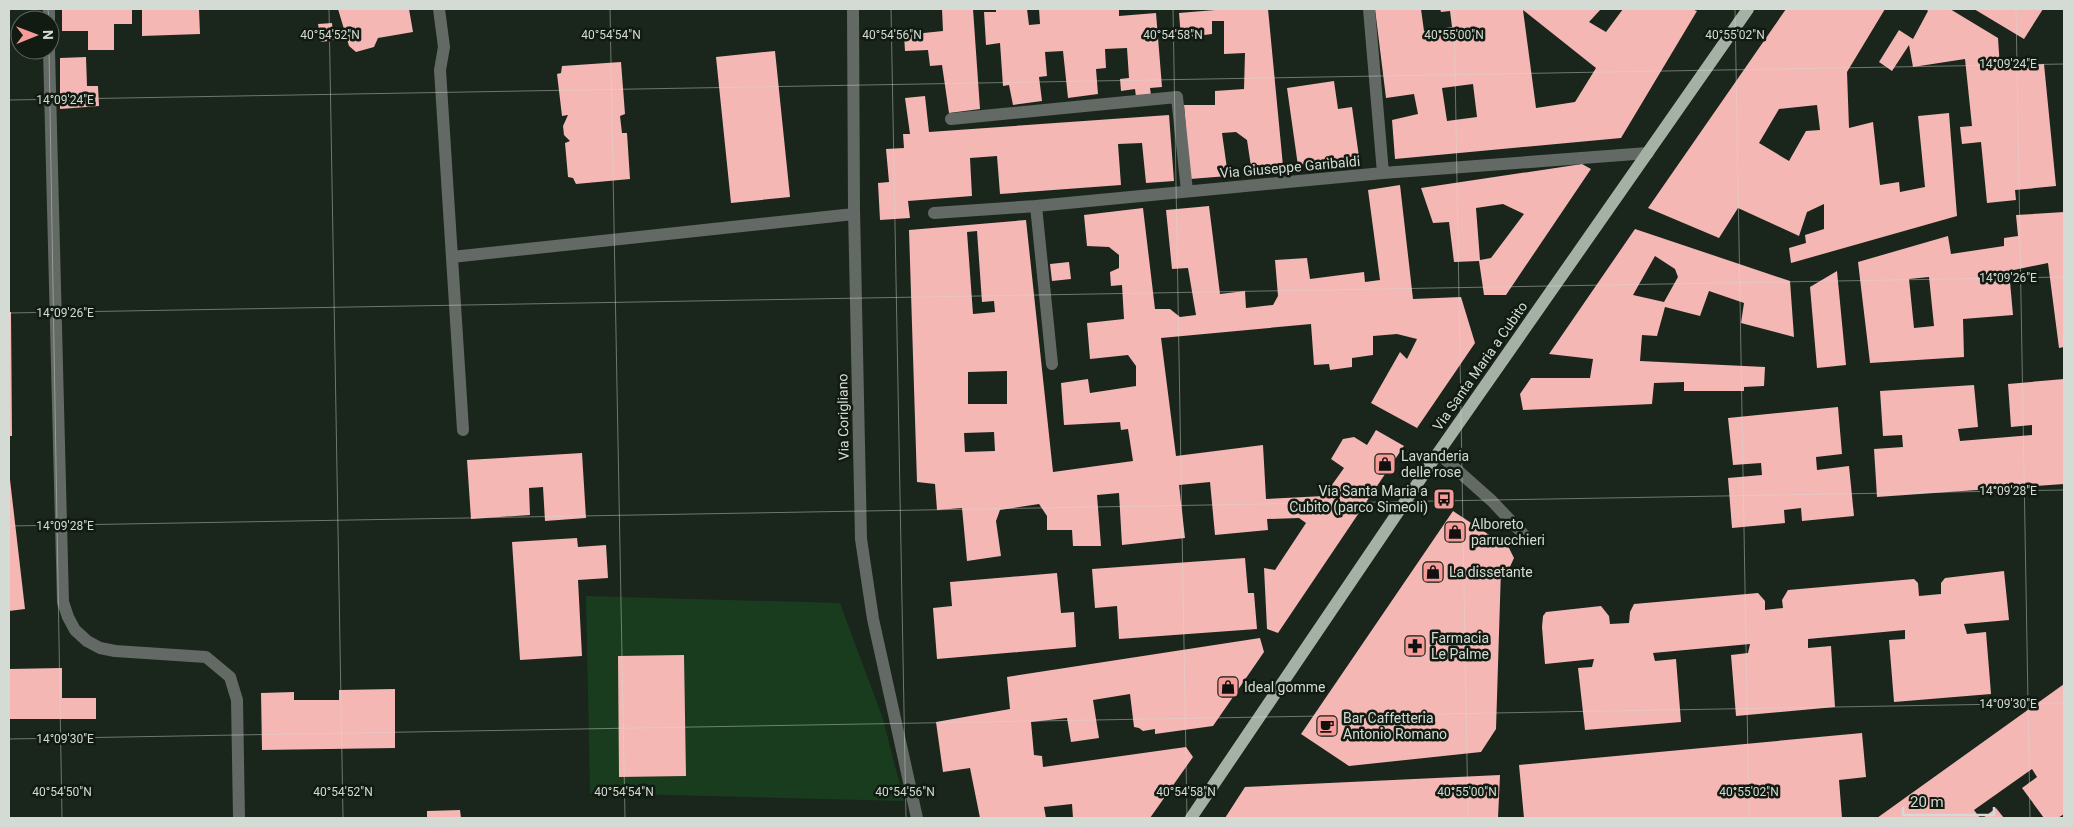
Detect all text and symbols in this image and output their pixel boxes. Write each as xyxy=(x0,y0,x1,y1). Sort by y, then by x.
north arrow xyxy=(10,10,60,60)
text: 40°54'52"N xyxy=(300,28,360,42)
text: 40°54'54"N xyxy=(581,28,641,42)
text: 40°54'56"N xyxy=(862,28,922,42)
text: 40°54'58"N xyxy=(1143,28,1203,42)
text: 40°55'00"N xyxy=(1424,28,1484,42)
text: 40°55'02"N xyxy=(1705,28,1765,42)
text: N xyxy=(40,30,56,40)
text: 14°09'24"E xyxy=(1979,57,2037,71)
text: 14°09'24"E xyxy=(36,93,94,107)
street label: Via Giuseppe Garibaldi xyxy=(1219,153,1361,181)
text: 14°09'26"E xyxy=(1979,271,2037,285)
street label: Via Santa Maria a Cubito xyxy=(1429,299,1531,433)
text: 14°09'26"E xyxy=(36,306,94,320)
street label: Via Corigliano xyxy=(834,374,852,460)
place label: Lavanderia delle rose xyxy=(1401,448,1469,480)
shop icon: Lavanderia delle rose xyxy=(1373,452,1397,476)
place label: Via Santa Maria a Cubito (parco Simeoli) xyxy=(1289,483,1428,516)
text: 14°09'28"E xyxy=(1979,484,2037,498)
bus stop icon: Via Santa Maria a Cubito (parco Simeoli) xyxy=(1432,487,1456,511)
place label: Alboreto parrucchieri xyxy=(1471,516,1545,548)
text: 14°09'28"E xyxy=(36,519,94,533)
shop icon: Alboreto parrucchieri xyxy=(1443,520,1467,544)
shop icon: La dissetante xyxy=(1421,560,1445,584)
place label: La dissetante xyxy=(1449,564,1533,580)
place label: Farmacia Le Palme xyxy=(1431,630,1489,662)
pharmacy icon: Farmacia Le Palme xyxy=(1403,634,1427,658)
shop icon: Ideal gomme xyxy=(1216,675,1240,699)
place label: Ideal gomme xyxy=(1244,679,1325,695)
text: 14°09'30"E xyxy=(1979,697,2037,711)
place label: Bar Caffetteria Antonio Romano xyxy=(1343,710,1447,742)
cafe icon: Bar Caffetteria Antonio Romano xyxy=(1315,714,1339,738)
text: 14°09'30"E xyxy=(36,732,94,746)
scale bar xyxy=(1903,784,1994,816)
text: 40°54'50"N xyxy=(32,785,92,799)
text: 40°54'52"N xyxy=(313,785,373,799)
text: 40°54'54"N xyxy=(594,785,654,799)
text: 40°54'56"N xyxy=(875,785,935,799)
text: 40°54'58"N xyxy=(1156,785,1216,799)
text: 40°55'00"N xyxy=(1437,785,1497,799)
text: 40°55'02"N xyxy=(1719,785,1779,799)
text: 20 m xyxy=(1910,793,1944,811)

